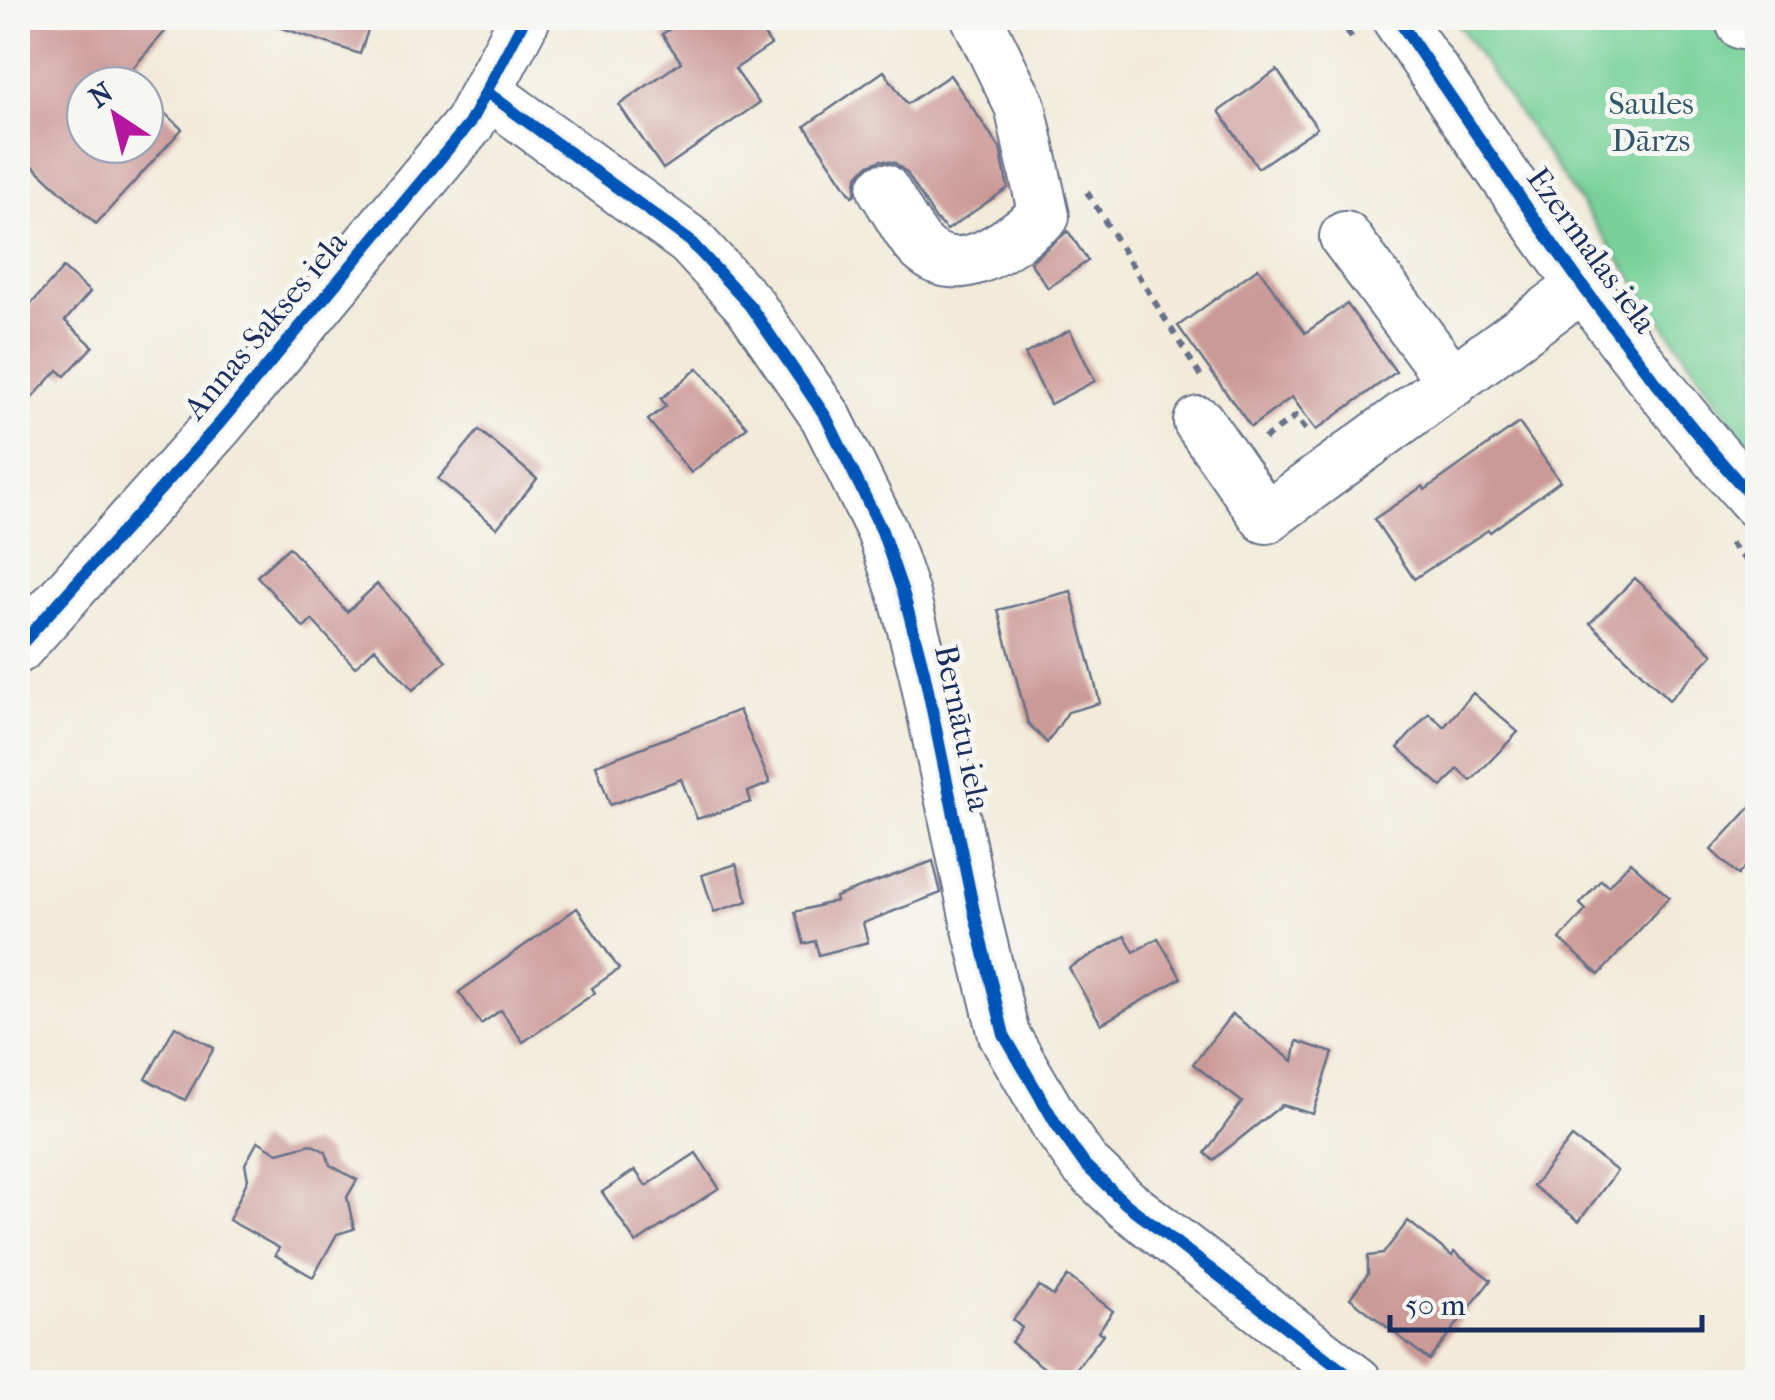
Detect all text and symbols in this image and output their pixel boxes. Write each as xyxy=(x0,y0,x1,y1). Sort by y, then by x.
north arrow xyxy=(65,65,165,165)
text: N xyxy=(83,75,120,115)
park label: Saules Dārzs xyxy=(1608,85,1694,159)
street label: Ezermalas iela xyxy=(1519,160,1665,341)
street label: Annas Sakses iela xyxy=(175,223,356,428)
street label: Bernātu iela xyxy=(927,642,998,816)
scale bar xyxy=(1390,1270,1702,1332)
text: 50 m xyxy=(1405,1288,1466,1323)

